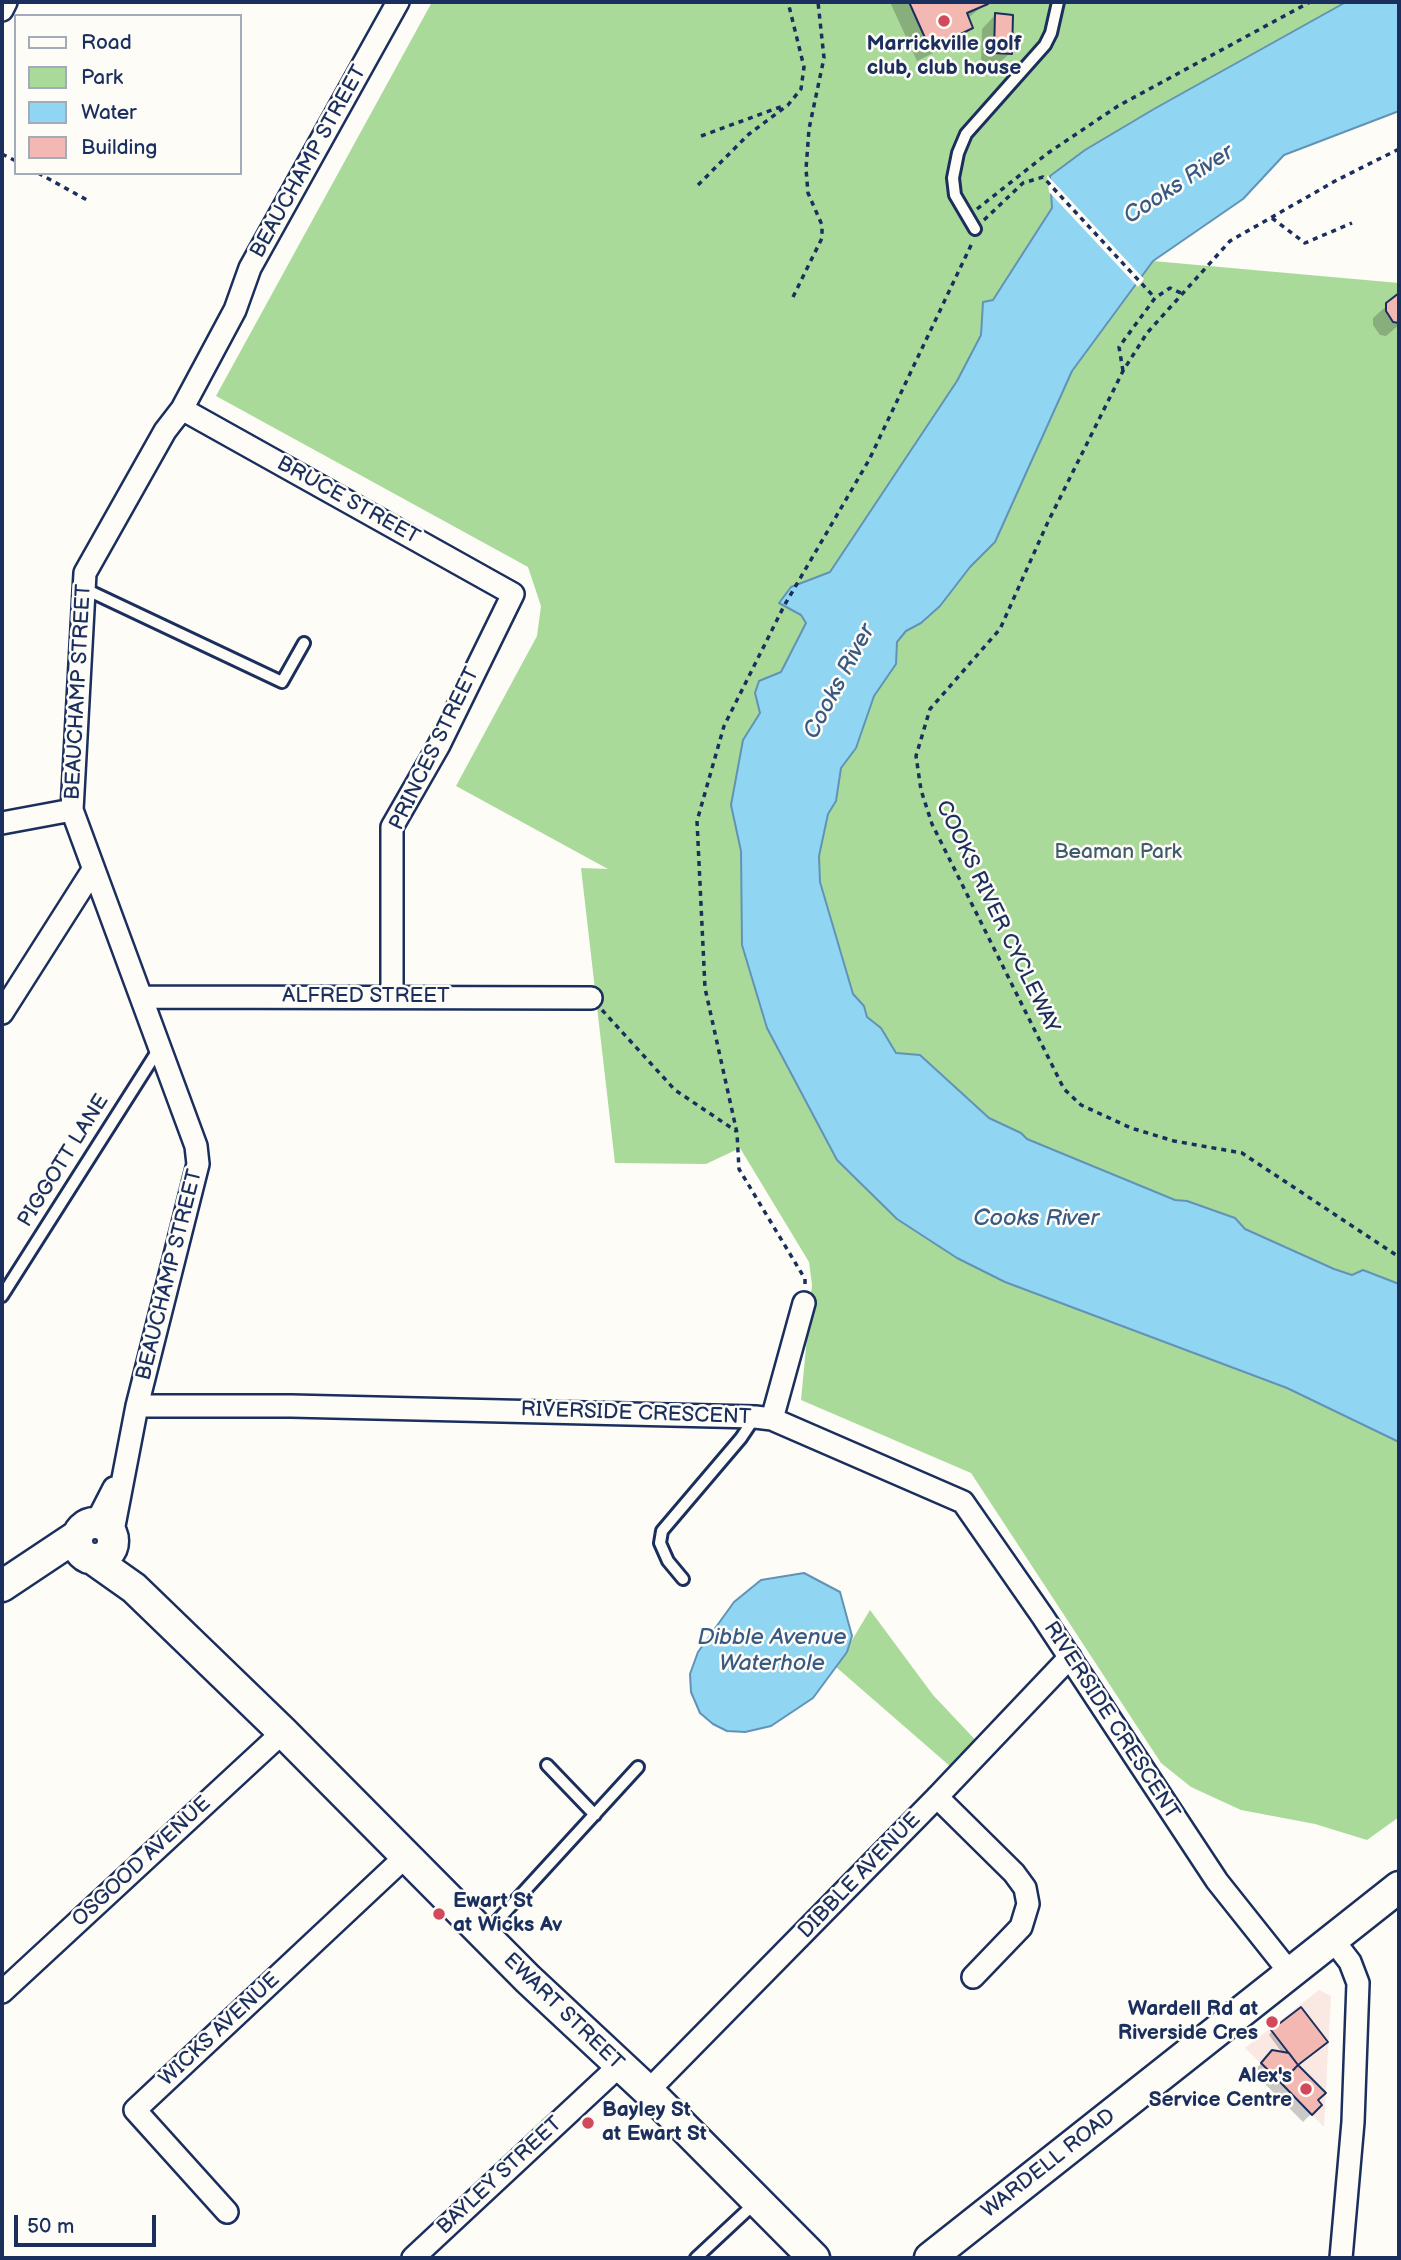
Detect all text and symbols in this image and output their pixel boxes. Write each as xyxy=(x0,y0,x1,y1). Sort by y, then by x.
marker: Marrickville golf club, club house xyxy=(936,13,952,29)
legend xyxy=(14,14,242,175)
text: Road xyxy=(81,30,132,55)
place label: Marrickville golf club, club house xyxy=(867,32,1021,82)
street label: BEAUCHAMP STREET xyxy=(246,61,372,263)
text: Park xyxy=(81,65,123,90)
text: Water xyxy=(81,100,137,125)
text: Building xyxy=(81,135,157,160)
water label: Cooks River xyxy=(1119,139,1239,231)
street label: BRUCE STREET xyxy=(272,451,424,551)
street label: BEAUCHAMP STREET xyxy=(61,583,97,801)
water label: Cooks River xyxy=(798,620,882,744)
street label: PRINCES STREET xyxy=(385,664,485,834)
street label: COOKS RIVER CYCLEWAY xyxy=(930,797,1064,1037)
park label: Beaman Park xyxy=(1054,840,1182,866)
street label: ALFRED STREET xyxy=(282,984,450,1010)
street label: PIGGOTT LANE xyxy=(13,1090,115,1232)
street label: BEAUCHAMP STREET xyxy=(132,1167,208,1383)
water label: Cooks River xyxy=(973,1205,1099,1233)
street label: RIVERSIDE CRESCENT xyxy=(520,1397,752,1431)
street label: RIVERSIDE CRESCENT xyxy=(1038,1617,1184,1825)
water label: Dibble Avenue Waterhole xyxy=(697,1624,847,1678)
street label: OSGOOD AVENUE xyxy=(68,1791,216,1933)
street label: DIBBLE AVENUE xyxy=(794,1808,926,1944)
place label: Ewart St at Wicks Av xyxy=(453,1889,562,1939)
marker: Ewart St at Wicks Av xyxy=(431,1906,447,1922)
street label: EWART STREET xyxy=(498,1948,628,2076)
street label: WICKS AVENUE xyxy=(155,1968,285,2092)
place label: Wardell Rd at Riverside Cres xyxy=(1118,1997,1258,2047)
marker: Wardell Rd at Riverside Cres xyxy=(1264,2014,1280,2030)
place label: Alex's Service Centre xyxy=(1149,2064,1292,2114)
marker: Alex's Service Centre xyxy=(1298,2081,1314,2097)
place label: Bayley St at Ewart St xyxy=(602,2098,707,2148)
street label: WARDELL ROAD xyxy=(977,2104,1121,2224)
street label: BAYLEY STREET xyxy=(432,2112,568,2240)
marker: Bayley St at Ewart St xyxy=(580,2115,596,2131)
scale bar xyxy=(18,2200,159,2244)
text: 50 m xyxy=(27,2214,74,2239)

